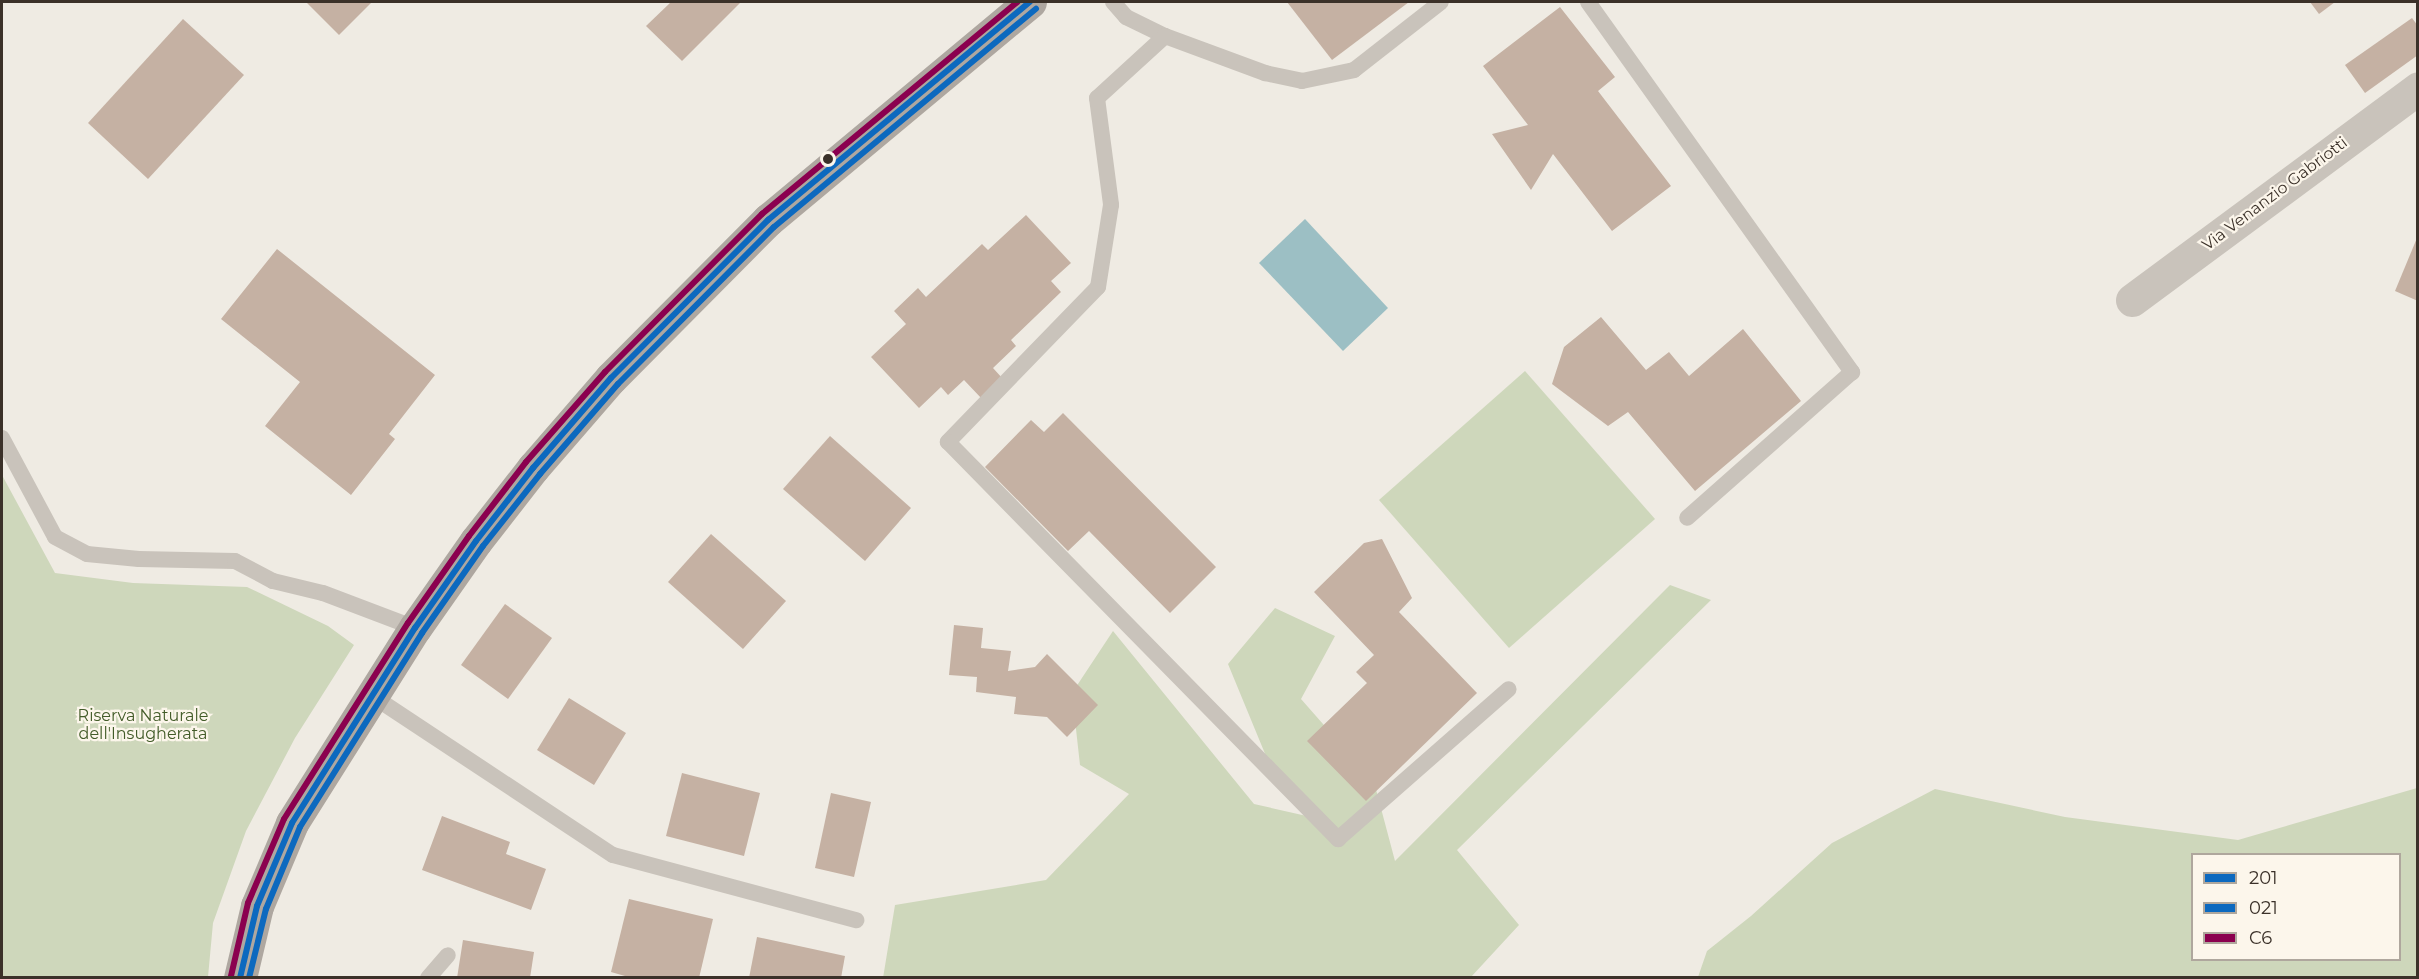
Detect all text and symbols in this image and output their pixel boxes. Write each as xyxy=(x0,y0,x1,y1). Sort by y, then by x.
street label: Via Venanzio Gabriotti xyxy=(2199,133,2351,255)
unlabelled marker xyxy=(822,153,834,165)
park label: Riserva Naturale dell'Insugherata xyxy=(78,706,208,744)
legend xyxy=(2191,853,2401,961)
text: 201 xyxy=(2249,867,2278,889)
text: 021 xyxy=(2249,897,2278,919)
text: C6 xyxy=(2249,927,2272,949)

